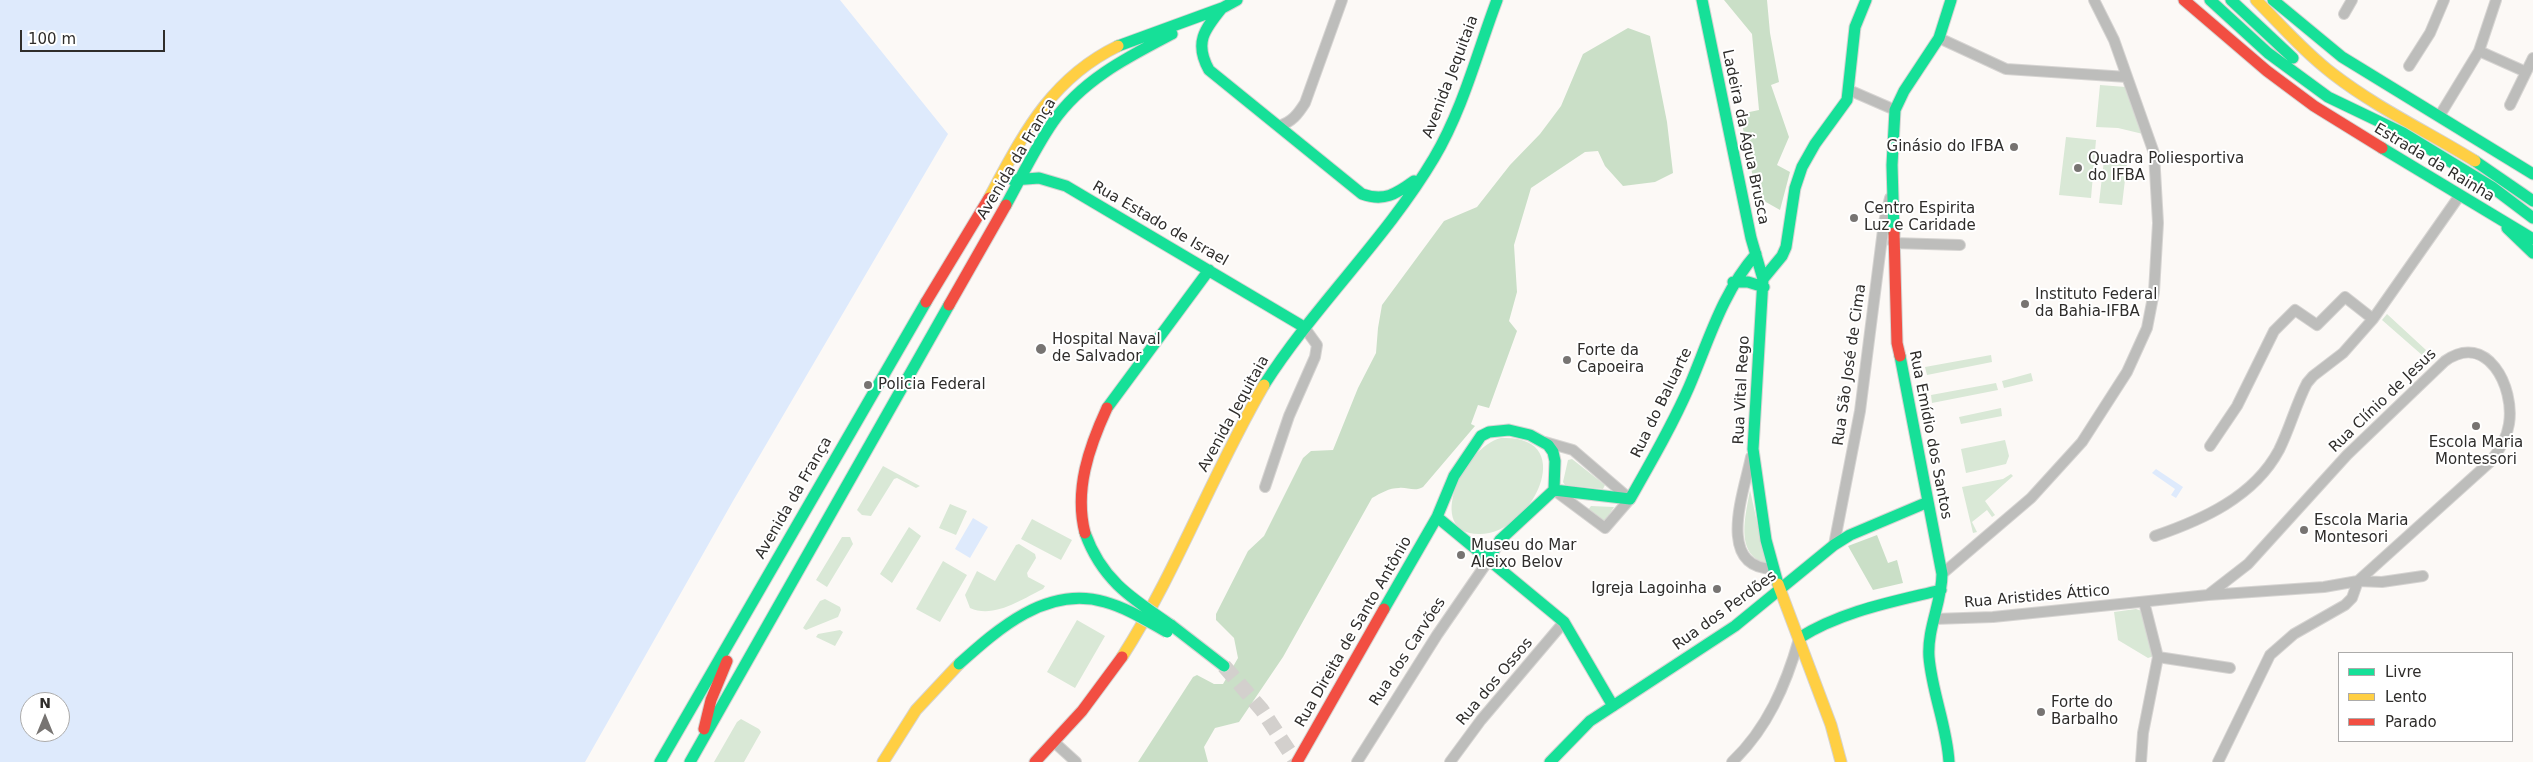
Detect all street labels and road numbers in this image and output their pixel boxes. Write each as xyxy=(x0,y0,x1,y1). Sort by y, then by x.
street label: Avenida Jequitaia xyxy=(1419,13,1483,141)
street label: Ladeira da Água Brusca xyxy=(1718,48,1772,226)
street label: Avenida da França xyxy=(974,95,1060,223)
street label: Estrada da Rainha xyxy=(2371,120,2497,206)
street label: Rua Estado de Israel xyxy=(1089,178,1231,270)
street label: Rua São José de Cima xyxy=(1830,283,1870,447)
street label: Rua Vital Rego xyxy=(1730,335,1754,445)
street label: Rua do Baluarte xyxy=(1628,345,1696,461)
street label: Rua Clínio de Jesus xyxy=(2326,345,2440,457)
street label: Rua Emídio dos Santos xyxy=(1905,349,1955,521)
street label: Avenida Jequitaia xyxy=(1195,353,1273,475)
street label: Avenida da França xyxy=(752,434,836,562)
street label: Rua Direita de Santo Antônio xyxy=(1292,533,1416,731)
street label: Rua dos Perdões xyxy=(1670,567,1780,655)
street label: Rua Aristides Áttico xyxy=(1963,582,2111,612)
street label: Rua dos Carvões xyxy=(1366,595,1450,709)
street label: Rua dos Ossos xyxy=(1453,634,1537,730)

